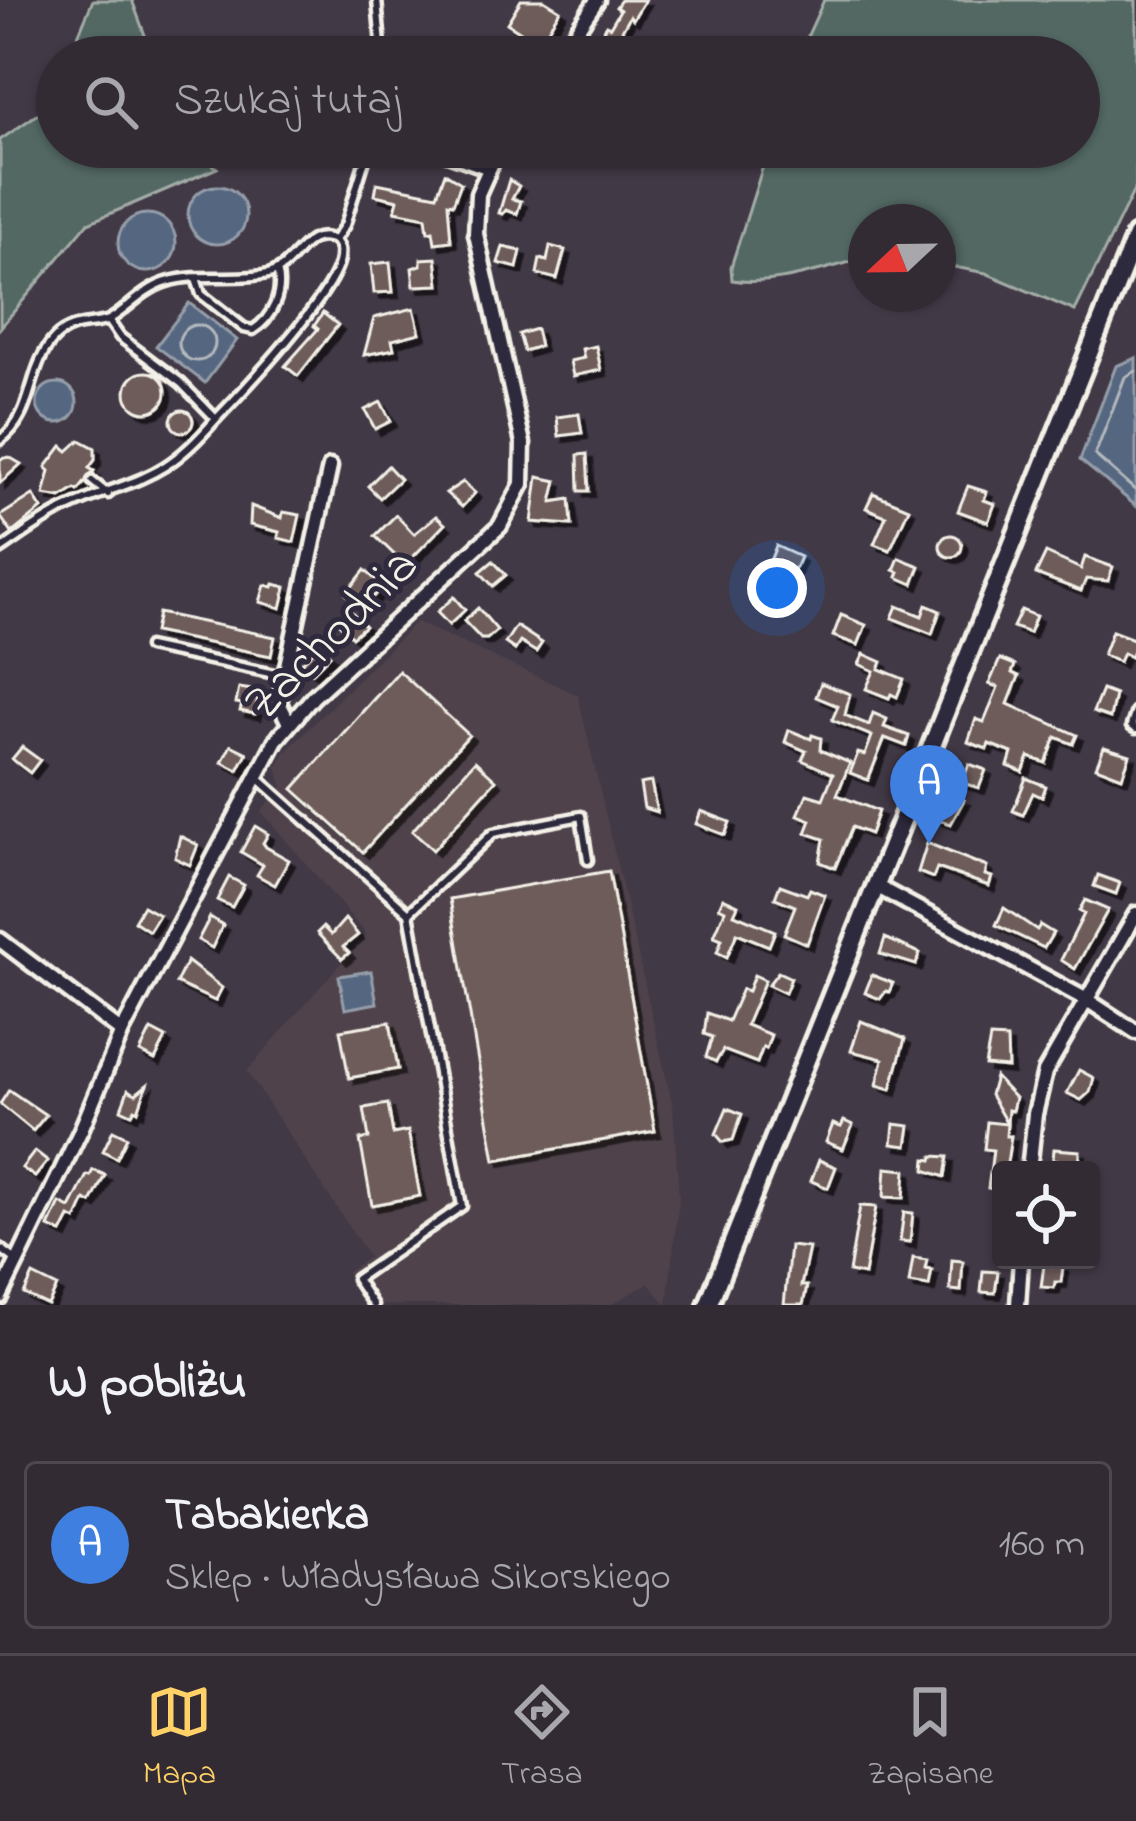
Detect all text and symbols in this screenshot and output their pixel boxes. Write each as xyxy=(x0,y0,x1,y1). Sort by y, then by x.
search box xyxy=(36,36,1100,168)
icon: search xyxy=(78,69,144,135)
text: Szukaj tutaj xyxy=(174,69,401,135)
north arrow xyxy=(848,204,956,312)
street label: Zachodnia xyxy=(229,532,437,740)
your location xyxy=(747,558,807,618)
pin: A xyxy=(890,745,968,844)
map controls xyxy=(992,1161,1100,1269)
button: locate xyxy=(992,1161,1100,1269)
text: W pobliżu xyxy=(48,1346,247,1421)
text: Tabakierka xyxy=(165,1484,369,1550)
text: A xyxy=(78,1517,102,1574)
text: 160 m xyxy=(999,1517,1085,1574)
text: Sklep · Władysława Sikorskiego xyxy=(165,1550,671,1607)
tab: Mapa xyxy=(142,1679,216,1799)
tab: Trasa xyxy=(501,1679,583,1799)
tab: Zapisane xyxy=(867,1679,994,1799)

